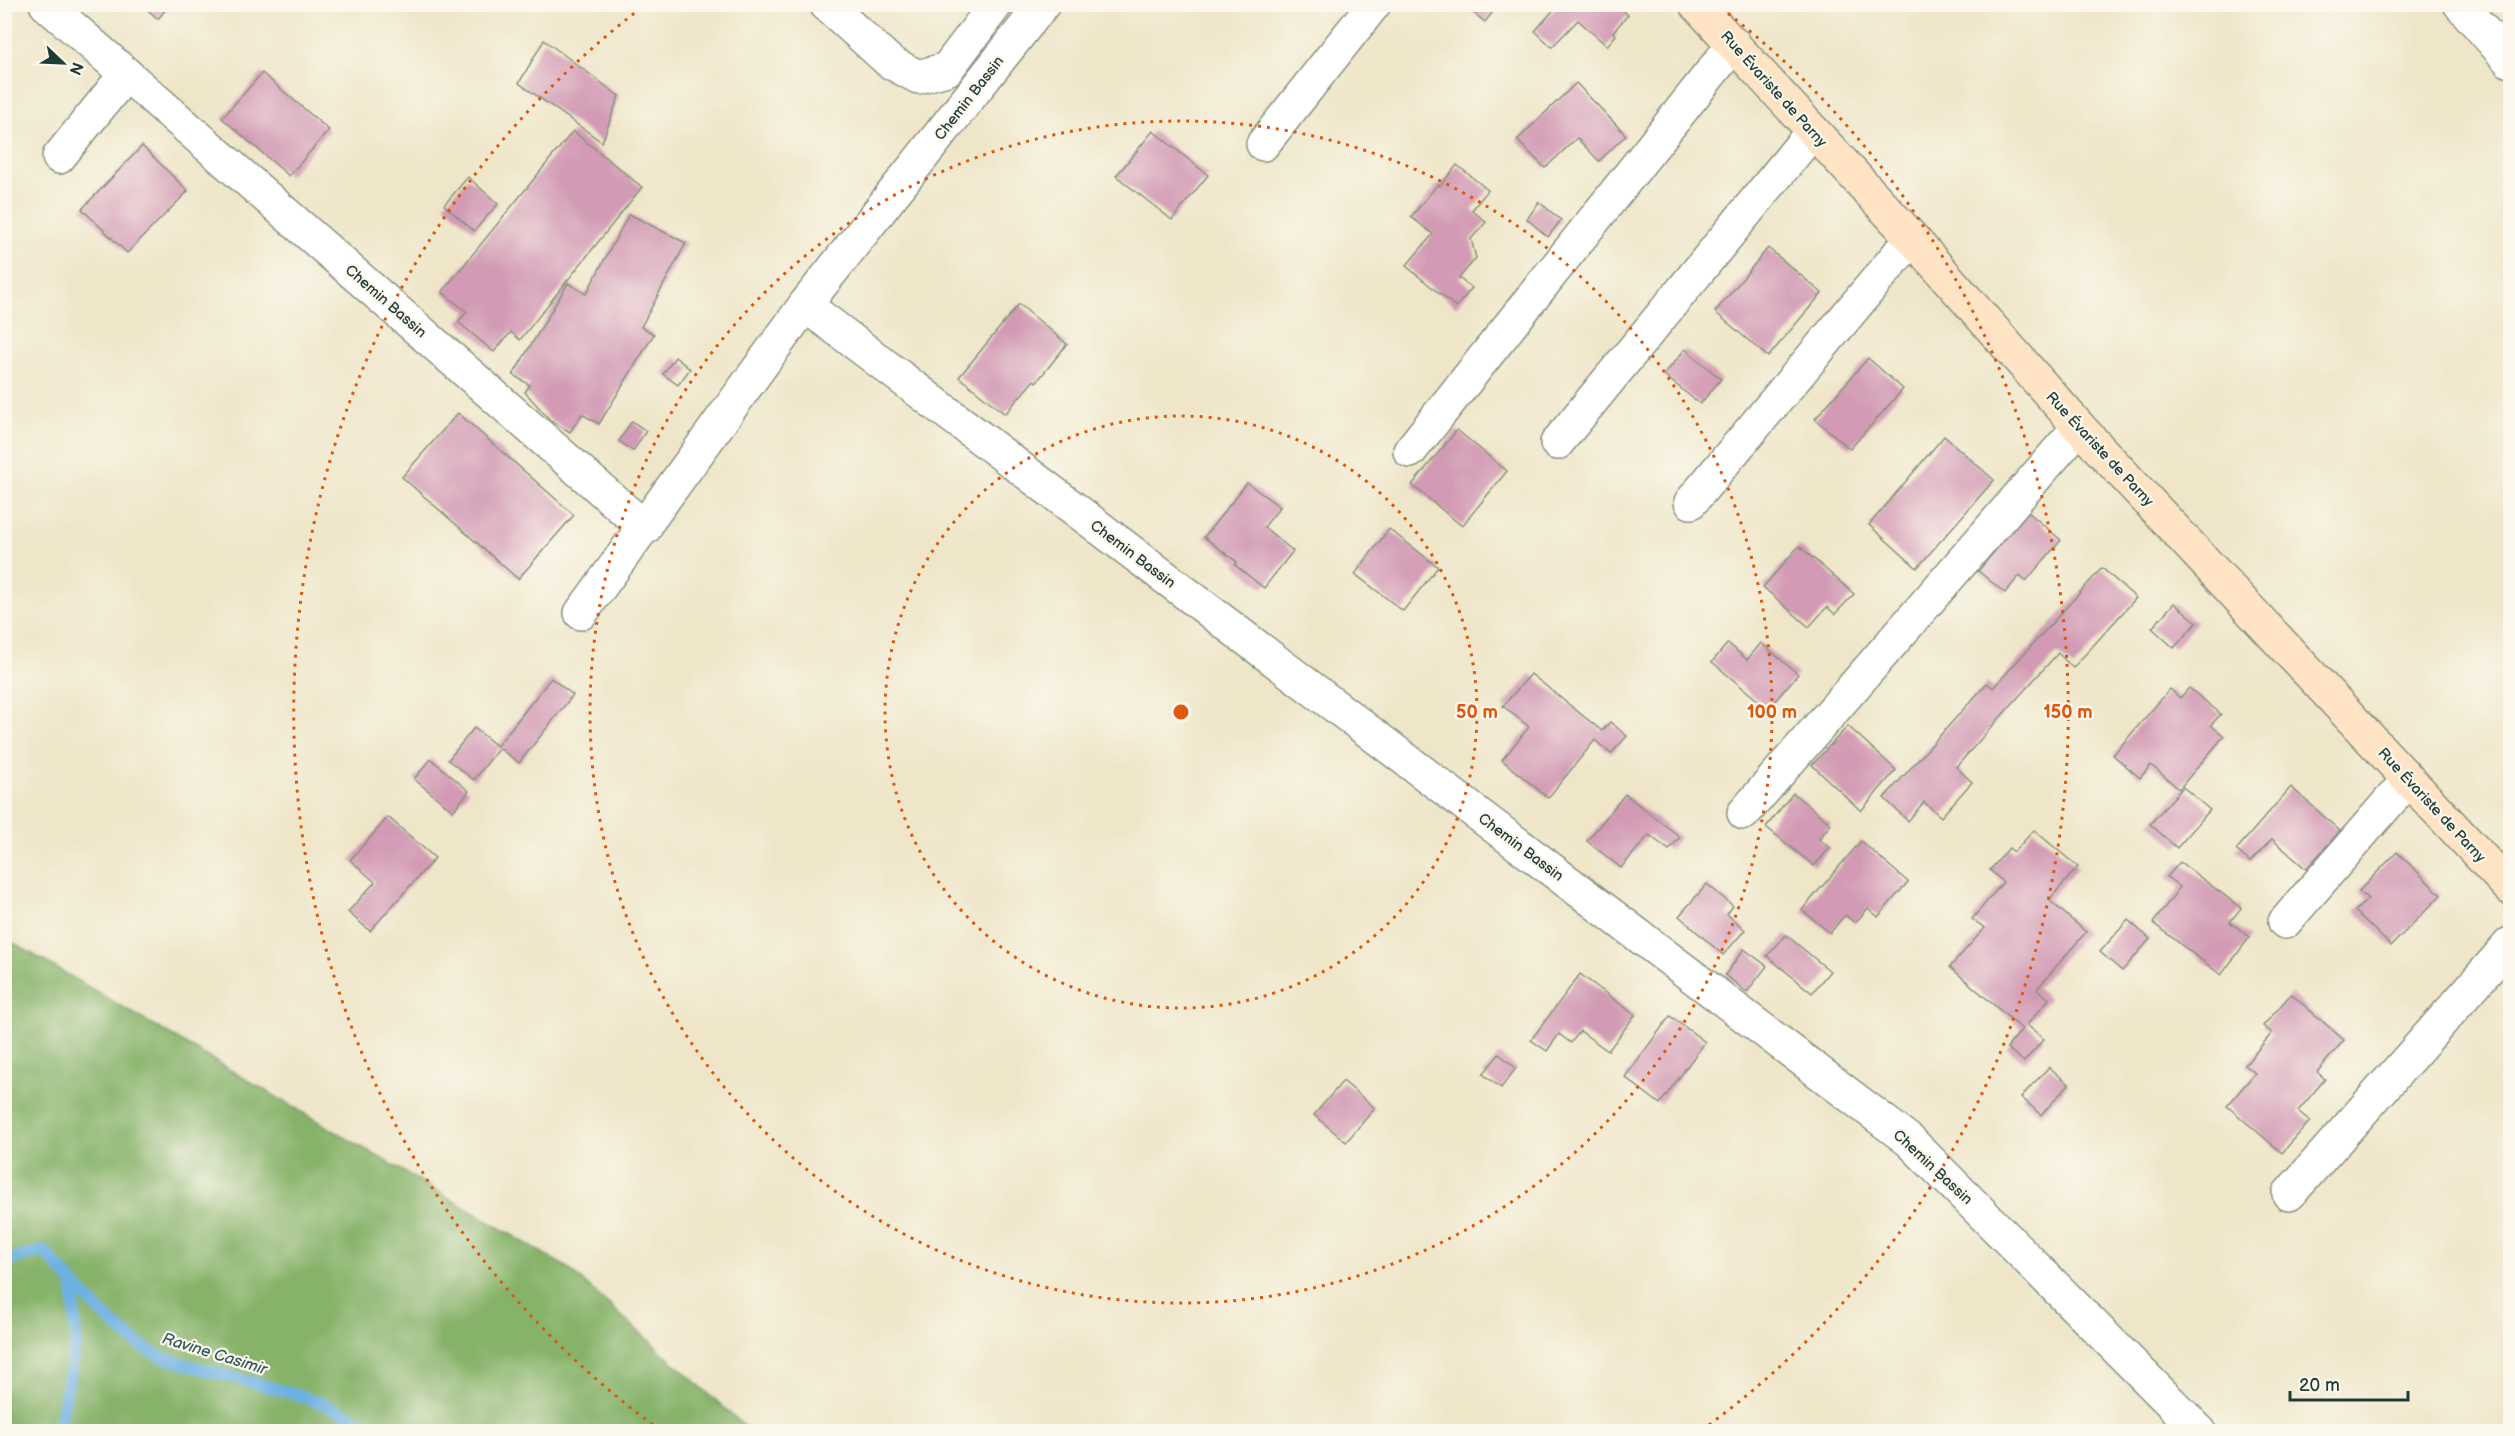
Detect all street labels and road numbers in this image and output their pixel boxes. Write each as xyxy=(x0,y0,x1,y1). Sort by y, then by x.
street label: Rue Évariste de Parny xyxy=(1716,27,1831,152)
street label: Chemin Bassin xyxy=(931,52,1008,144)
street label: Chemin Bassin xyxy=(341,261,430,342)
street label: Rue Évariste de Parny xyxy=(2042,388,2158,511)
street label: Chemin Bassin xyxy=(1086,516,1179,593)
street label: Rue Évariste de Parny xyxy=(2374,744,2490,867)
street label: Chemin Bassin xyxy=(1474,809,1567,886)
street label: Chemin Bassin xyxy=(1889,1126,1976,1209)

